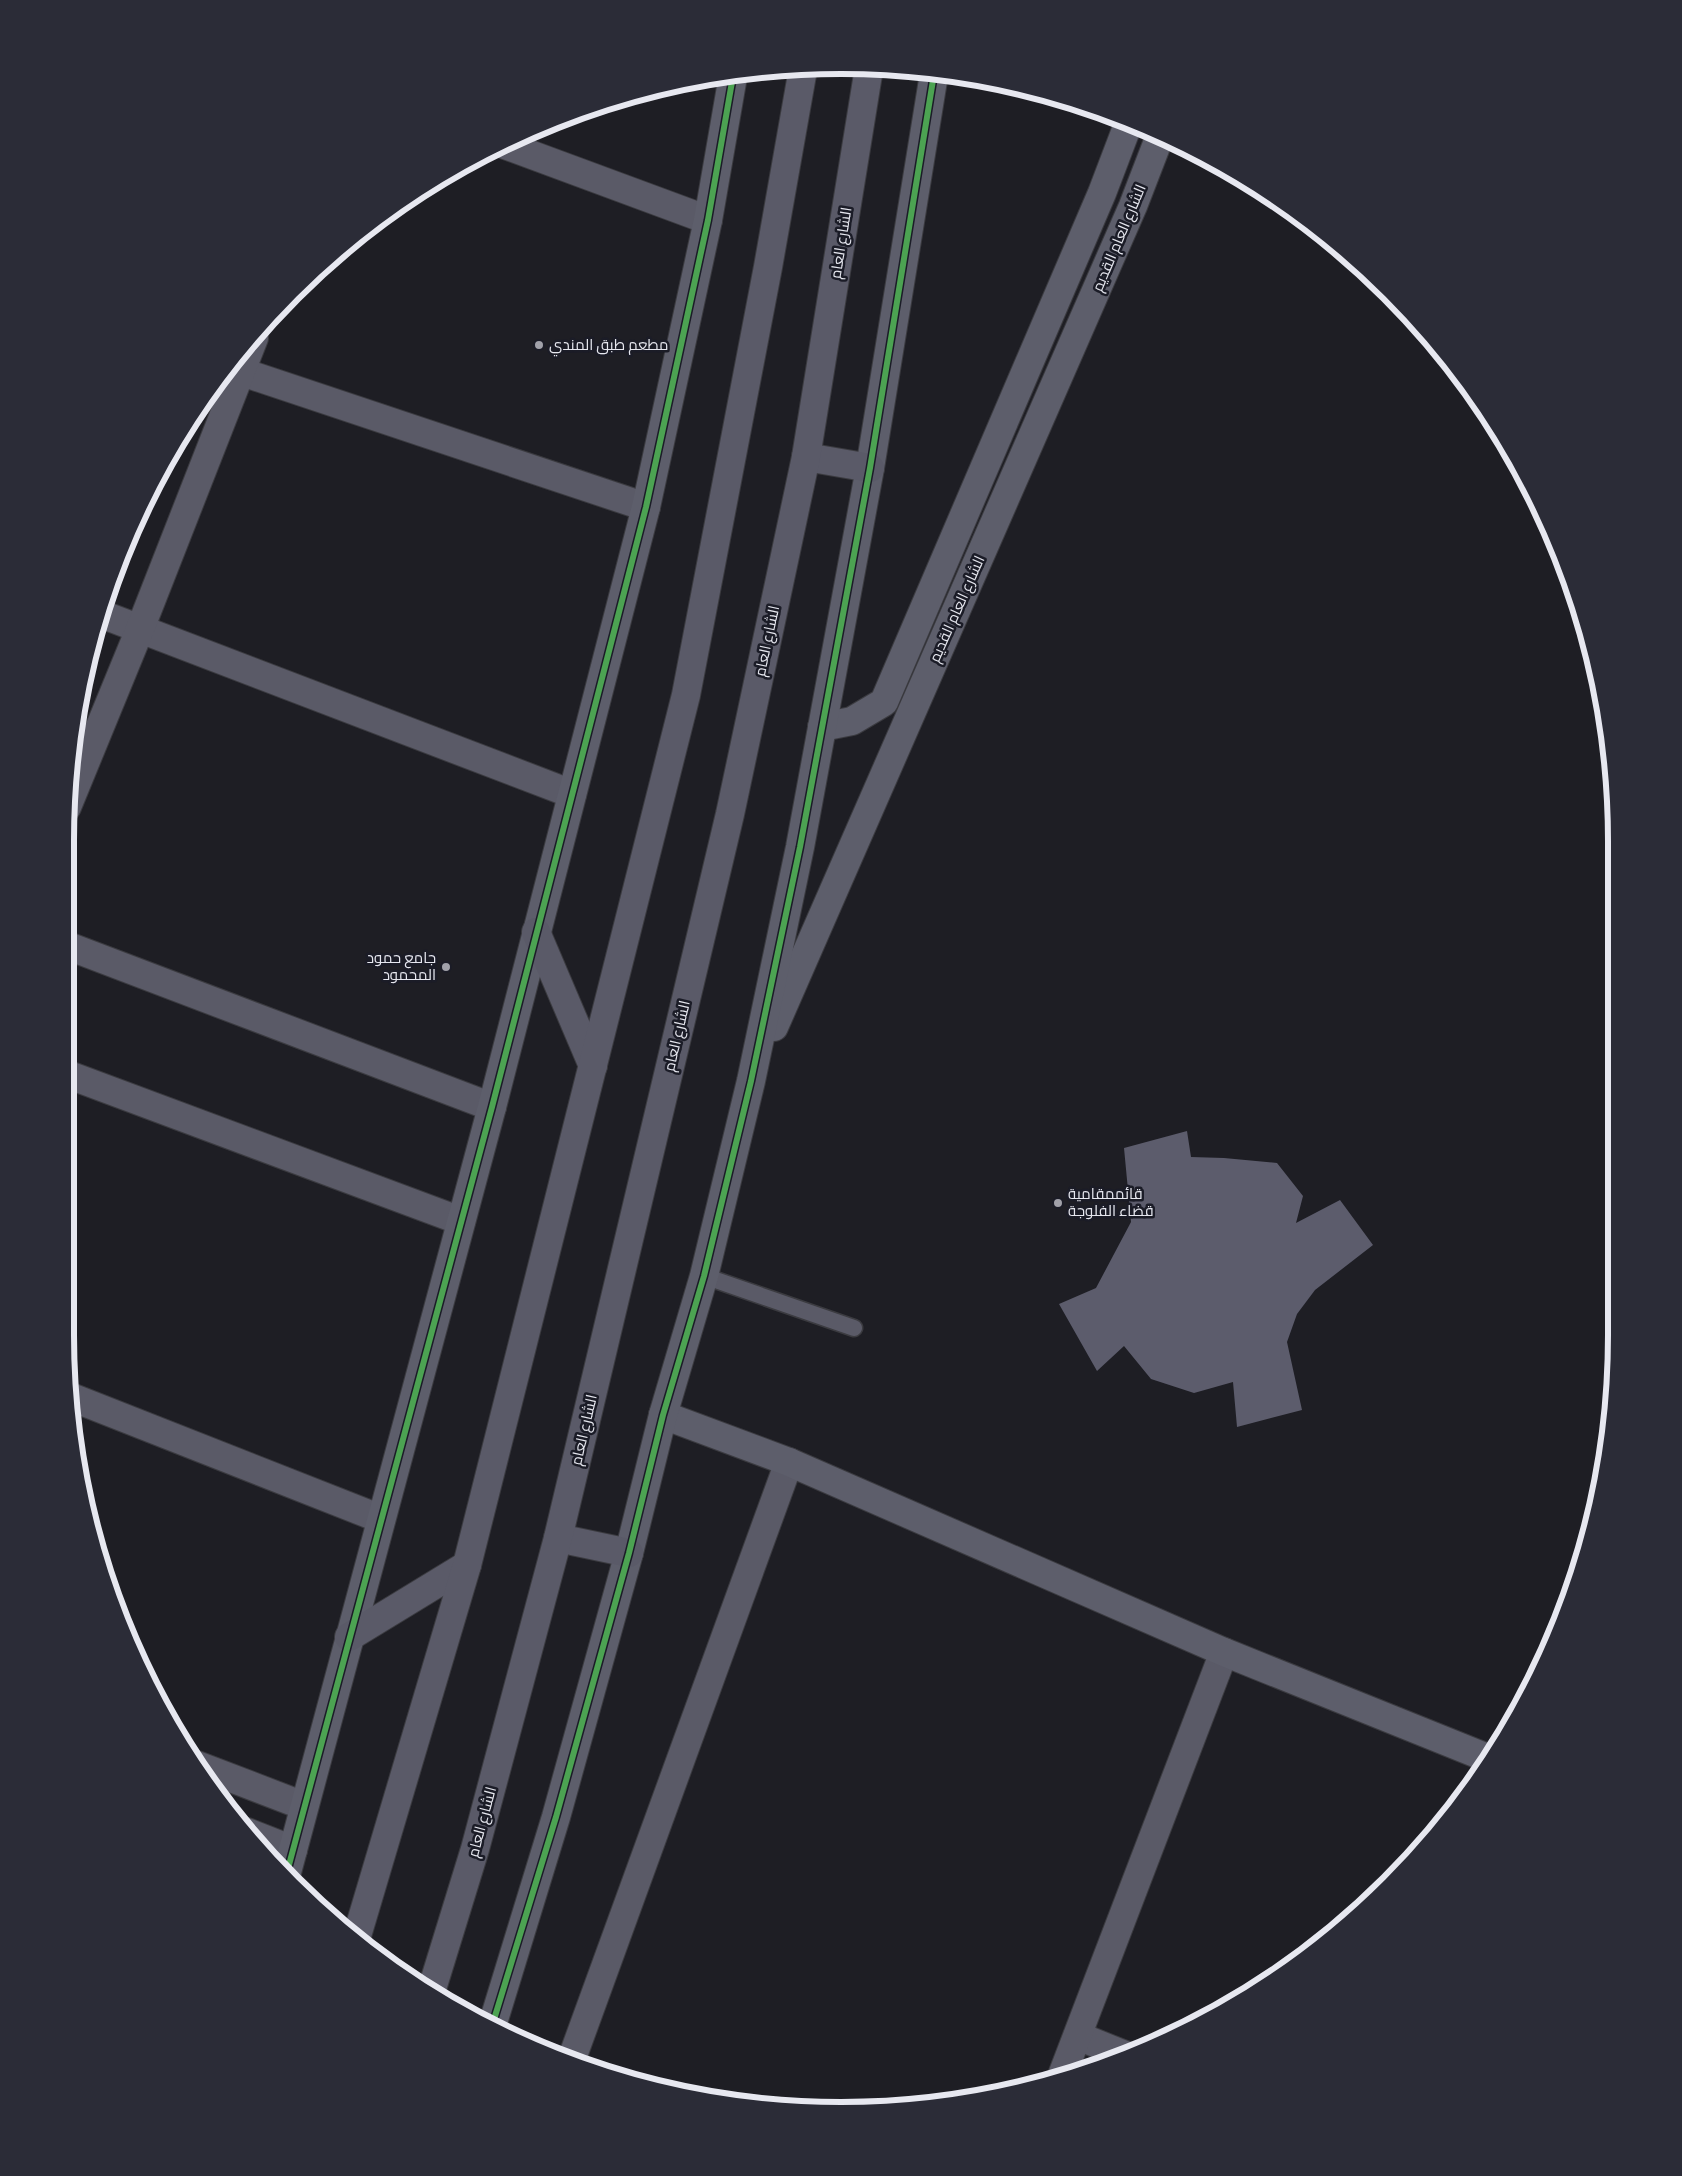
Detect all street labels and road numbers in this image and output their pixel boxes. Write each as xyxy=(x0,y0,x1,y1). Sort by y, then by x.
street label: الشارع العام القديم xyxy=(1087,181,1152,295)
street label: الشارع العام xyxy=(825,206,858,280)
street label: الشارع العام القديم xyxy=(924,552,990,666)
street label: الشارع العام xyxy=(750,604,785,679)
street label: الشارع العام xyxy=(659,999,696,1074)
street label: الشارع العام xyxy=(566,1393,603,1468)
street label: الشارع العام xyxy=(463,1785,502,1860)

